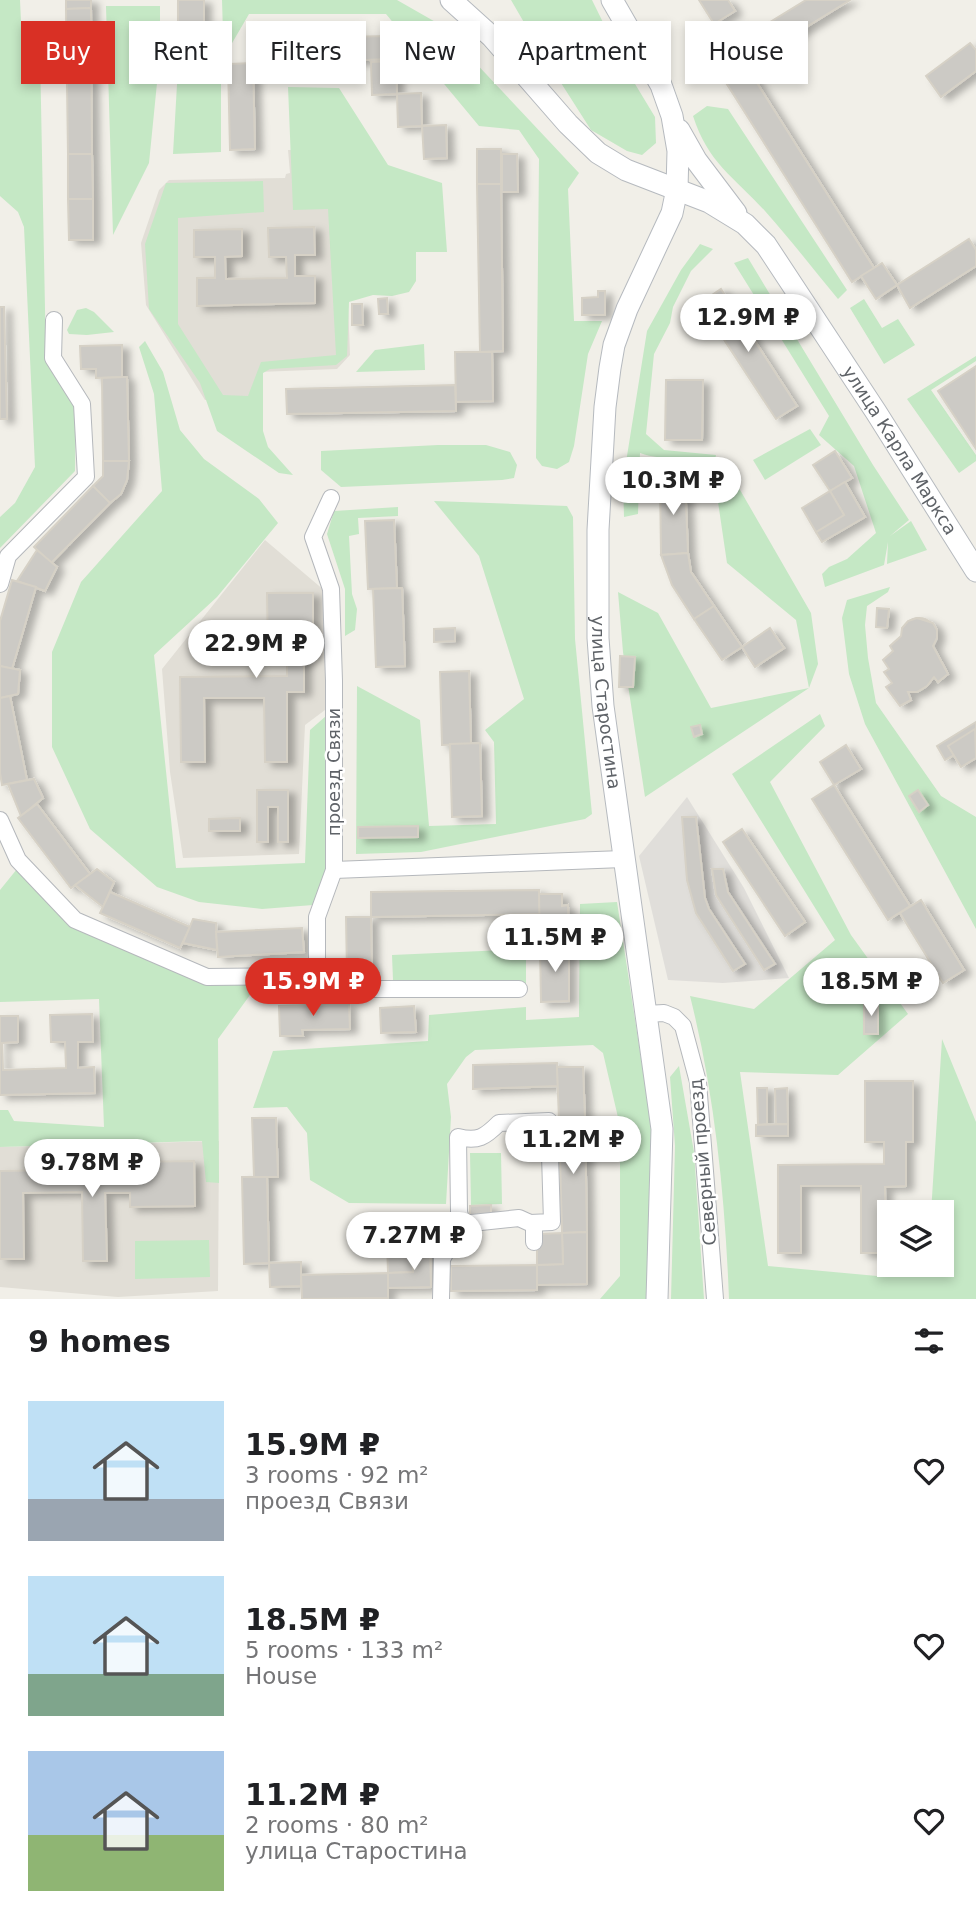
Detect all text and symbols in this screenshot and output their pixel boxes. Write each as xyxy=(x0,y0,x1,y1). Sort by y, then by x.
chip: Buy xyxy=(21,21,115,84)
chip: Rent xyxy=(129,21,232,84)
chip: Filters xyxy=(246,21,366,84)
chip: New xyxy=(380,21,480,84)
chip: Apartment xyxy=(494,21,671,84)
chip: House xyxy=(685,21,808,84)
pin: 12.9M ₽ xyxy=(683,294,813,354)
text: 12.9M ₽ xyxy=(696,304,800,330)
street label: улица Карла Маркса xyxy=(838,362,961,538)
pin: 10.3M ₽ xyxy=(608,458,738,517)
text: 10.3M ₽ xyxy=(621,467,725,493)
street label: улица Старостина xyxy=(588,616,625,790)
pin: 22.9M ₽ xyxy=(191,620,321,680)
text: 22.9M ₽ xyxy=(204,630,308,656)
street label: проезд Связи xyxy=(323,708,344,836)
pin: 11.5M ₽ xyxy=(490,914,620,974)
text: 11.5M ₽ xyxy=(503,924,607,950)
pin: 15.9M ₽ xyxy=(248,958,378,1018)
pin: 18.5M ₽ xyxy=(806,958,936,1018)
text: 15.9M ₽ xyxy=(261,968,365,994)
text: 18.5M ₽ xyxy=(819,968,923,994)
street label: Северный проезд xyxy=(685,1078,720,1246)
pin: 11.2M ₽ xyxy=(508,1116,638,1176)
text: 11.2M ₽ xyxy=(521,1126,625,1152)
pin: 9.78M ₽ xyxy=(27,1140,157,1199)
text: 9.78M ₽ xyxy=(40,1149,144,1175)
map controls xyxy=(877,1200,954,1277)
button: layers xyxy=(877,1200,954,1277)
pin: 7.27M ₽ xyxy=(349,1212,479,1272)
text: 7.27M ₽ xyxy=(362,1222,466,1248)
icon: filters xyxy=(910,1322,948,1360)
text: 9 homes xyxy=(28,1324,171,1359)
text: 15.9M ₽ xyxy=(245,1427,380,1462)
icon: home xyxy=(84,1429,168,1513)
icon: heart xyxy=(910,1452,948,1490)
text: 3 rooms · 92 m² xyxy=(245,1462,429,1488)
text: проезд Связи xyxy=(245,1488,409,1514)
text: 18.5M ₽ xyxy=(245,1602,380,1637)
icon: home xyxy=(84,1604,168,1688)
icon: heart xyxy=(910,1627,948,1665)
text: 5 rooms · 133 m² xyxy=(245,1637,443,1663)
text: House xyxy=(245,1663,317,1689)
text: 11.2M ₽ xyxy=(245,1777,380,1812)
icon: home xyxy=(84,1779,168,1863)
icon: heart xyxy=(910,1802,948,1840)
text: 2 rooms · 80 m² xyxy=(245,1812,429,1838)
text: улица Старостина xyxy=(245,1838,468,1864)

